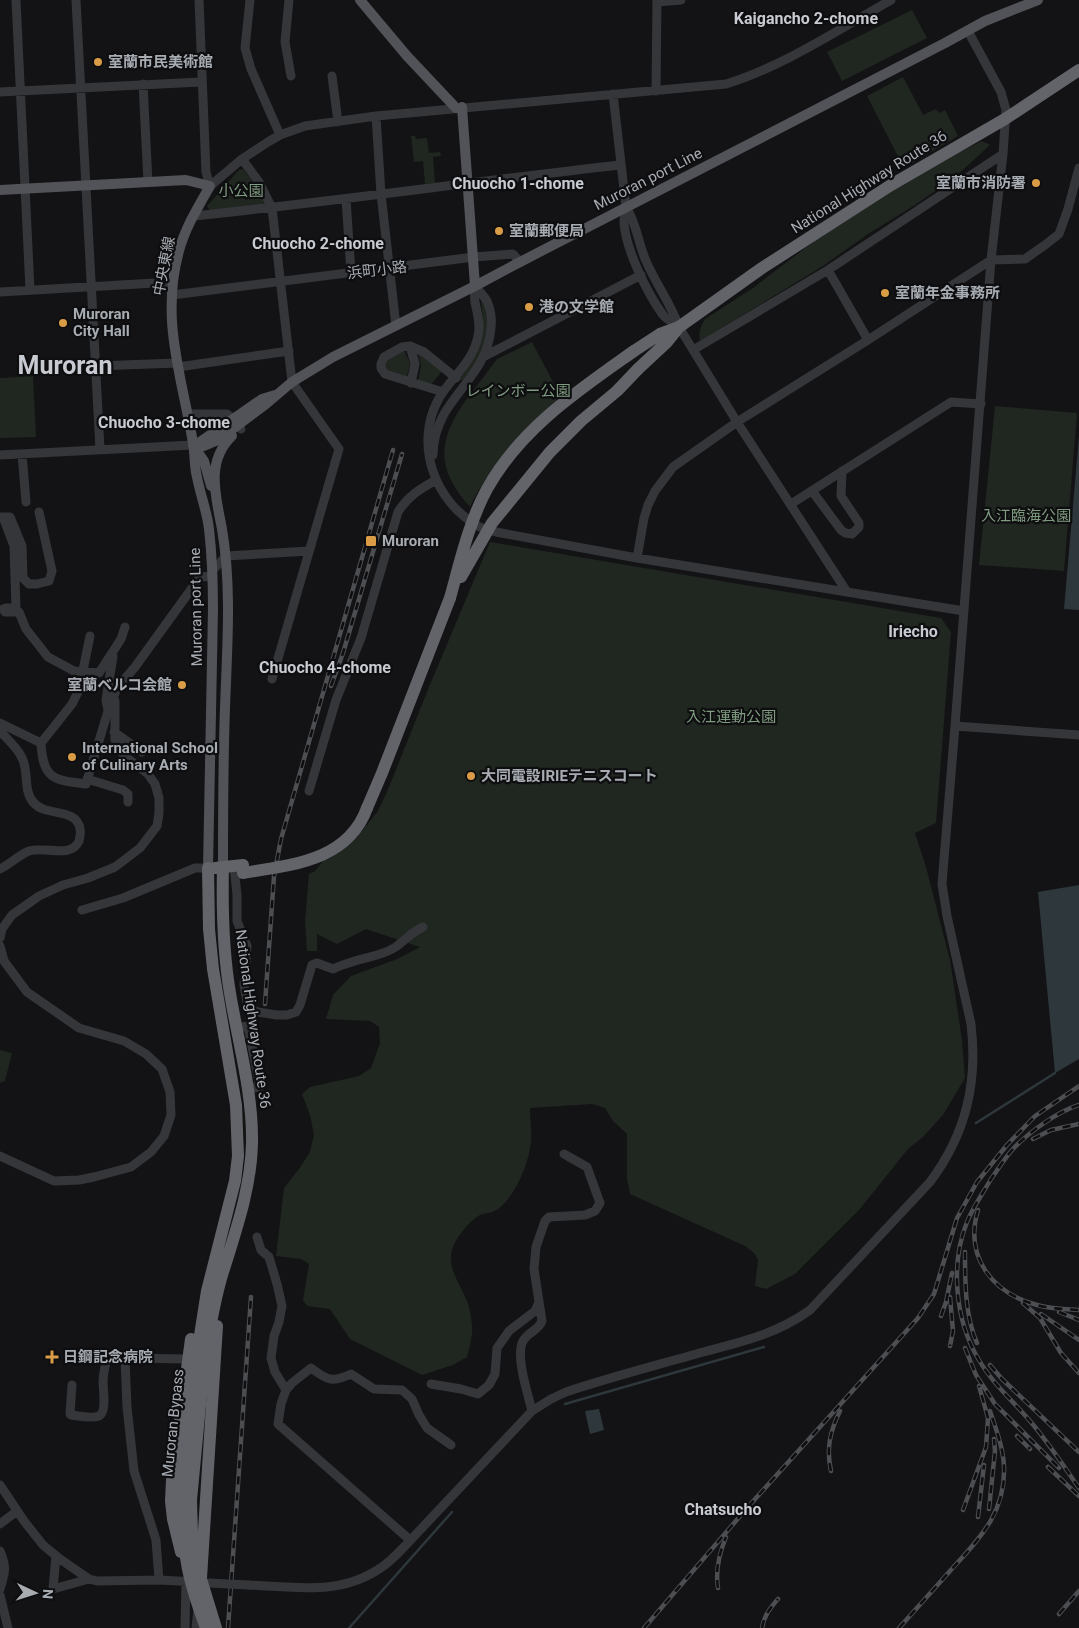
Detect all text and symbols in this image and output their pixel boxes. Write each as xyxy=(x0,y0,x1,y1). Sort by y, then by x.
district label: Kaigancho 2-chome xyxy=(734,9,878,28)
place label: 室蘭市民美術館 xyxy=(108,53,213,71)
marker: 室蘭市民美術館 xyxy=(92,56,104,68)
street label: National Highway Route 36 xyxy=(788,127,950,237)
street label: Muroran port Line xyxy=(591,144,705,214)
district label: Chuocho 1-chome xyxy=(452,174,584,193)
place label: 室蘭市消防署 xyxy=(936,174,1026,192)
marker: 室蘭市消防署 xyxy=(1030,177,1042,189)
park label: 小公園 xyxy=(218,182,264,200)
place label: 室蘭郵便局 xyxy=(509,222,584,240)
marker: 室蘭郵便局 xyxy=(493,225,505,237)
district label: Chuocho 2-chome xyxy=(252,234,384,253)
street label: 中央東線 xyxy=(149,235,179,297)
street label: 浜町小路 xyxy=(346,257,408,283)
place label: 室蘭年金事務所 xyxy=(895,284,1000,302)
marker: 室蘭年金事務所 xyxy=(879,287,891,299)
place label: 港の文学館 xyxy=(539,298,614,316)
marker: 港の文学館 xyxy=(523,301,535,313)
place label: Muroran City Hall xyxy=(73,305,130,340)
marker: Muroran City Hall xyxy=(57,317,69,329)
district label: Muroran xyxy=(18,351,112,380)
park label: レインボー公園 xyxy=(465,382,571,400)
district label: Chuocho 3-chome xyxy=(98,413,230,432)
park label: 入江臨海公園 xyxy=(981,507,1071,525)
place label: Muroran xyxy=(382,532,439,550)
marker: Muroran xyxy=(364,534,378,548)
street label: Muroran port Line xyxy=(186,547,206,667)
district label: Iriecho xyxy=(888,622,938,641)
district label: Chuocho 4-chome xyxy=(259,658,391,677)
place label: 室蘭ベルコ会館 xyxy=(67,676,172,694)
marker: 室蘭ベルコ会館 xyxy=(176,679,188,691)
park label: 入江運動公園 xyxy=(686,708,776,726)
place label: International School of Culinary Arts xyxy=(82,739,218,774)
marker: International School of Culinary Arts xyxy=(66,751,78,763)
place label: 大同電設IRIEテニスコート xyxy=(481,767,658,785)
marker: 大同電設IRIEテニスコート xyxy=(465,770,477,782)
street label: National Highway Route 36 xyxy=(232,928,274,1110)
place label: 日鋼記念病院 xyxy=(63,1348,153,1366)
marker: 日鋼記念病院 xyxy=(45,1350,59,1364)
street label: Muroran Bypass xyxy=(158,1368,188,1478)
district label: Chatsucho xyxy=(685,1500,761,1519)
north arrow xyxy=(10,1568,60,1618)
text: N xyxy=(40,1588,56,1599)

